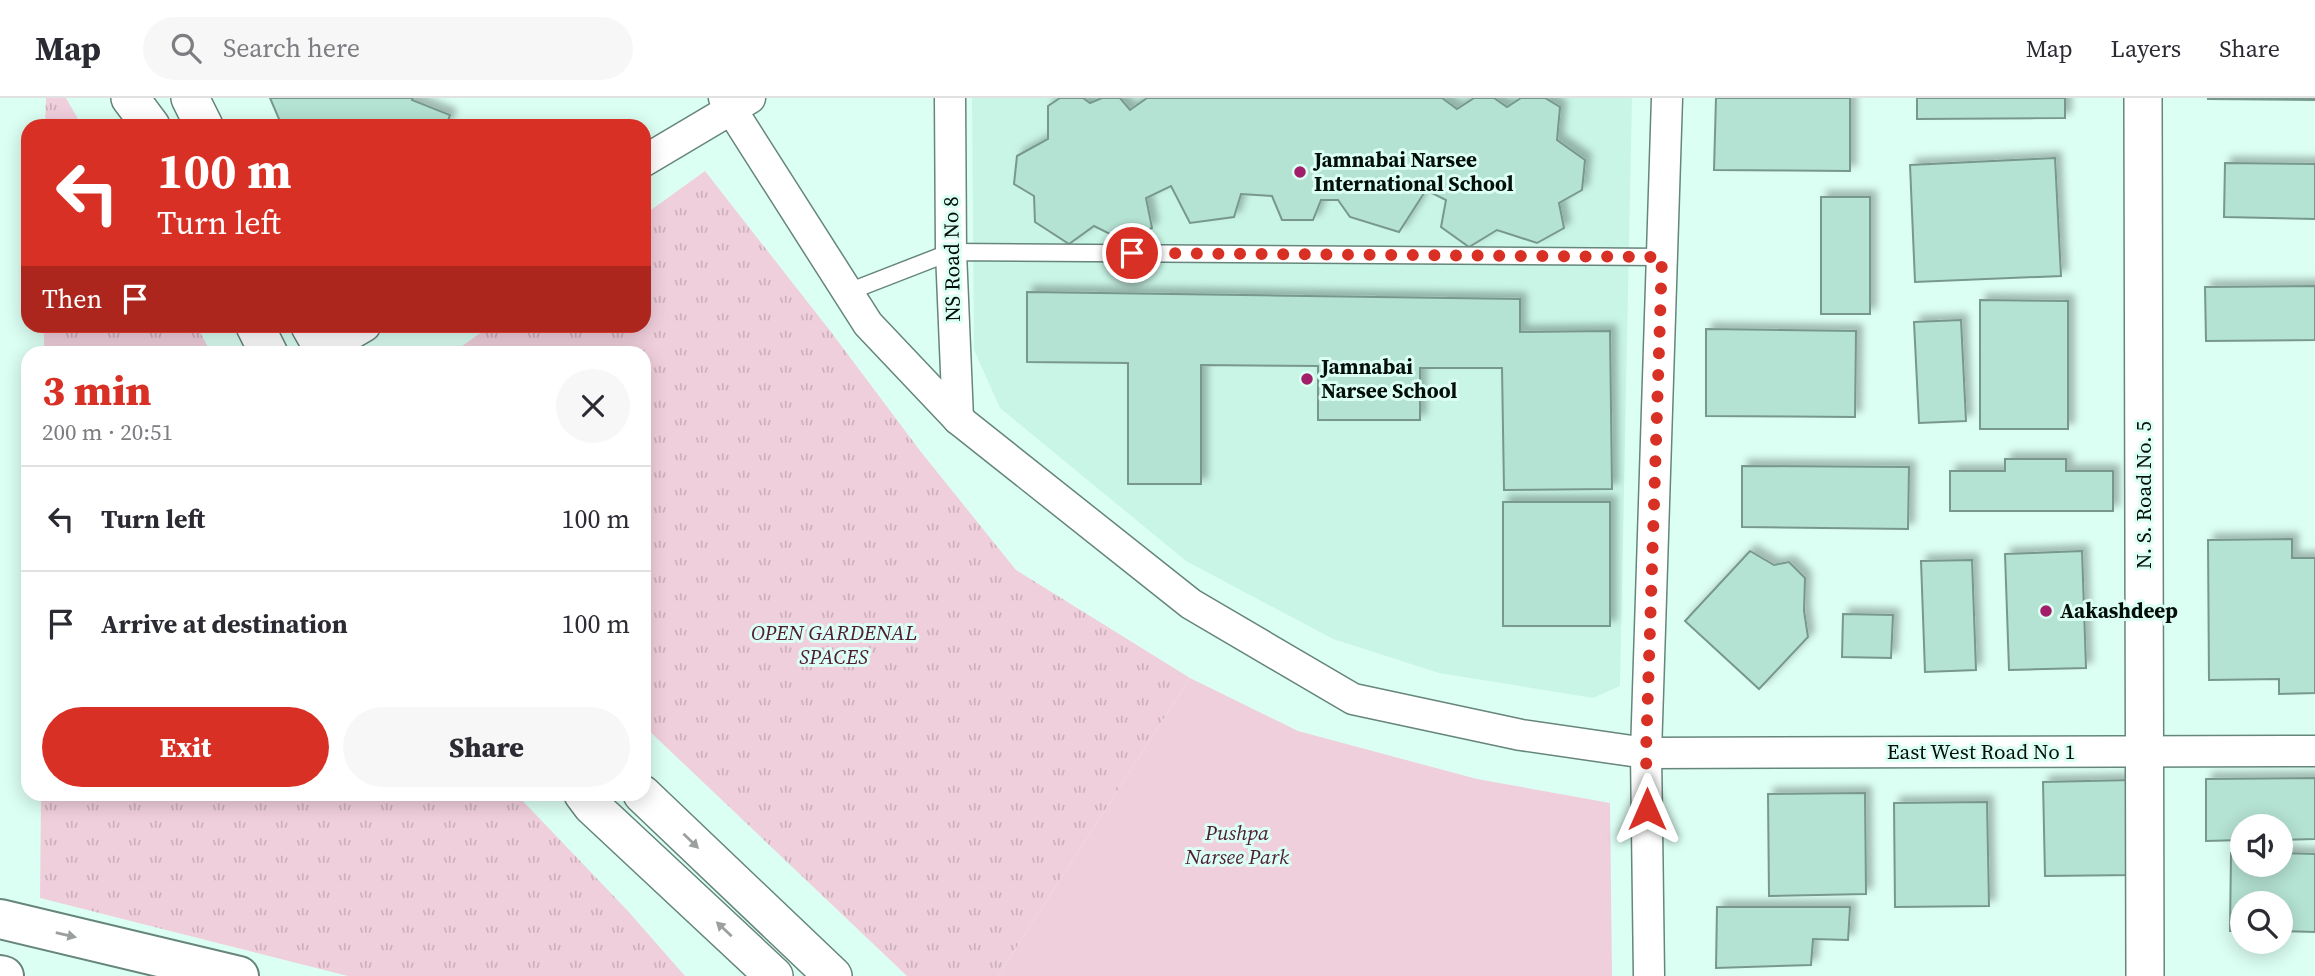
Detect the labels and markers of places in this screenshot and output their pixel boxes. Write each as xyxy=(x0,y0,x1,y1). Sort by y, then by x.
place label: Jamnabai Narsee International School xyxy=(1312,145,1514,198)
marker: Jamnabai Narsee International School xyxy=(1292,164,1308,180)
pin xyxy=(1102,223,1162,283)
place label: Jamnabai Narsee School xyxy=(1319,352,1457,405)
marker: Jamnabai Narsee School xyxy=(1299,371,1315,387)
place label: Aakashdeep xyxy=(2060,596,2178,625)
marker: Aakashdeep xyxy=(2038,603,2054,619)

